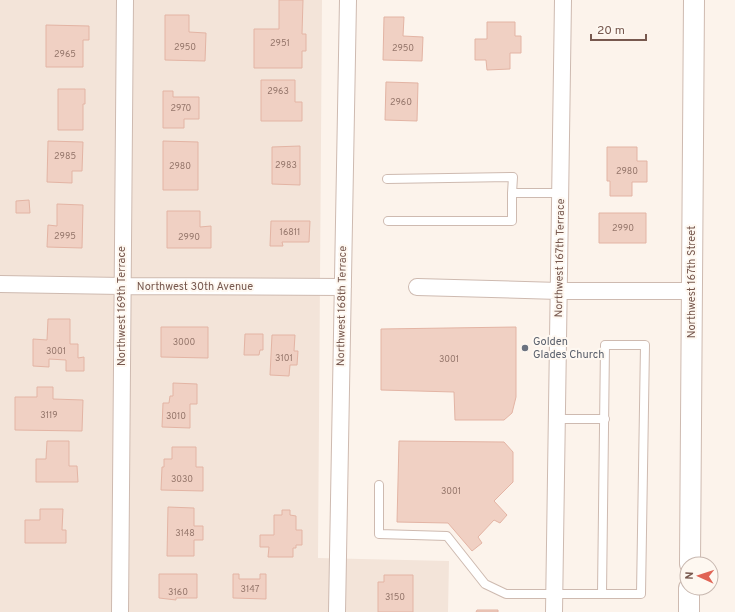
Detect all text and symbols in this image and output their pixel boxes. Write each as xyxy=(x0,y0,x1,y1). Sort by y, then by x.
scale bar xyxy=(591,16,646,42)
text: 20 m xyxy=(597,23,625,39)
house number: 2951 xyxy=(270,38,290,49)
house number: 2950 xyxy=(174,42,196,53)
house number: 2950 xyxy=(392,43,414,54)
house number: 2965 xyxy=(54,49,76,60)
house number: 2963 xyxy=(267,86,289,97)
house number: 2960 xyxy=(390,97,412,108)
house number: 2970 xyxy=(171,103,192,114)
house number: 2985 xyxy=(54,151,76,162)
house number: 2983 xyxy=(275,160,297,171)
house number: 2980 xyxy=(169,161,191,172)
house number: 2980 xyxy=(616,166,638,177)
street label: Northwest 167th Terrace xyxy=(552,198,568,318)
house number: 2990 xyxy=(612,223,634,234)
street label: Northwest 167th Street xyxy=(685,226,699,338)
house number: 16811 xyxy=(280,227,300,238)
house number: 2995 xyxy=(54,231,76,242)
house number: 2990 xyxy=(178,232,200,243)
street label: Northwest 169th Terrace xyxy=(115,246,129,366)
street label: Northwest 168th Terrace xyxy=(334,246,350,366)
street label: Northwest 30th Avenue xyxy=(137,280,253,294)
place label: Golden Glades Church xyxy=(533,335,604,362)
house number: 3000 xyxy=(173,337,195,348)
marker: Golden Glades Church xyxy=(520,343,530,353)
house number: 3001 xyxy=(46,346,66,357)
house number: 3101 xyxy=(275,353,293,364)
house number: 3001 xyxy=(439,354,459,365)
house number: 3119 xyxy=(40,410,58,421)
house number: 3010 xyxy=(166,411,186,422)
house number: 3030 xyxy=(171,474,193,485)
house number: 3001 xyxy=(441,486,461,497)
house number: 3148 xyxy=(175,528,195,539)
north arrow xyxy=(679,556,719,596)
text: N xyxy=(683,571,697,580)
house number: 3147 xyxy=(241,584,260,595)
house number: 3160 xyxy=(168,587,188,598)
house number: 3150 xyxy=(385,592,405,603)

